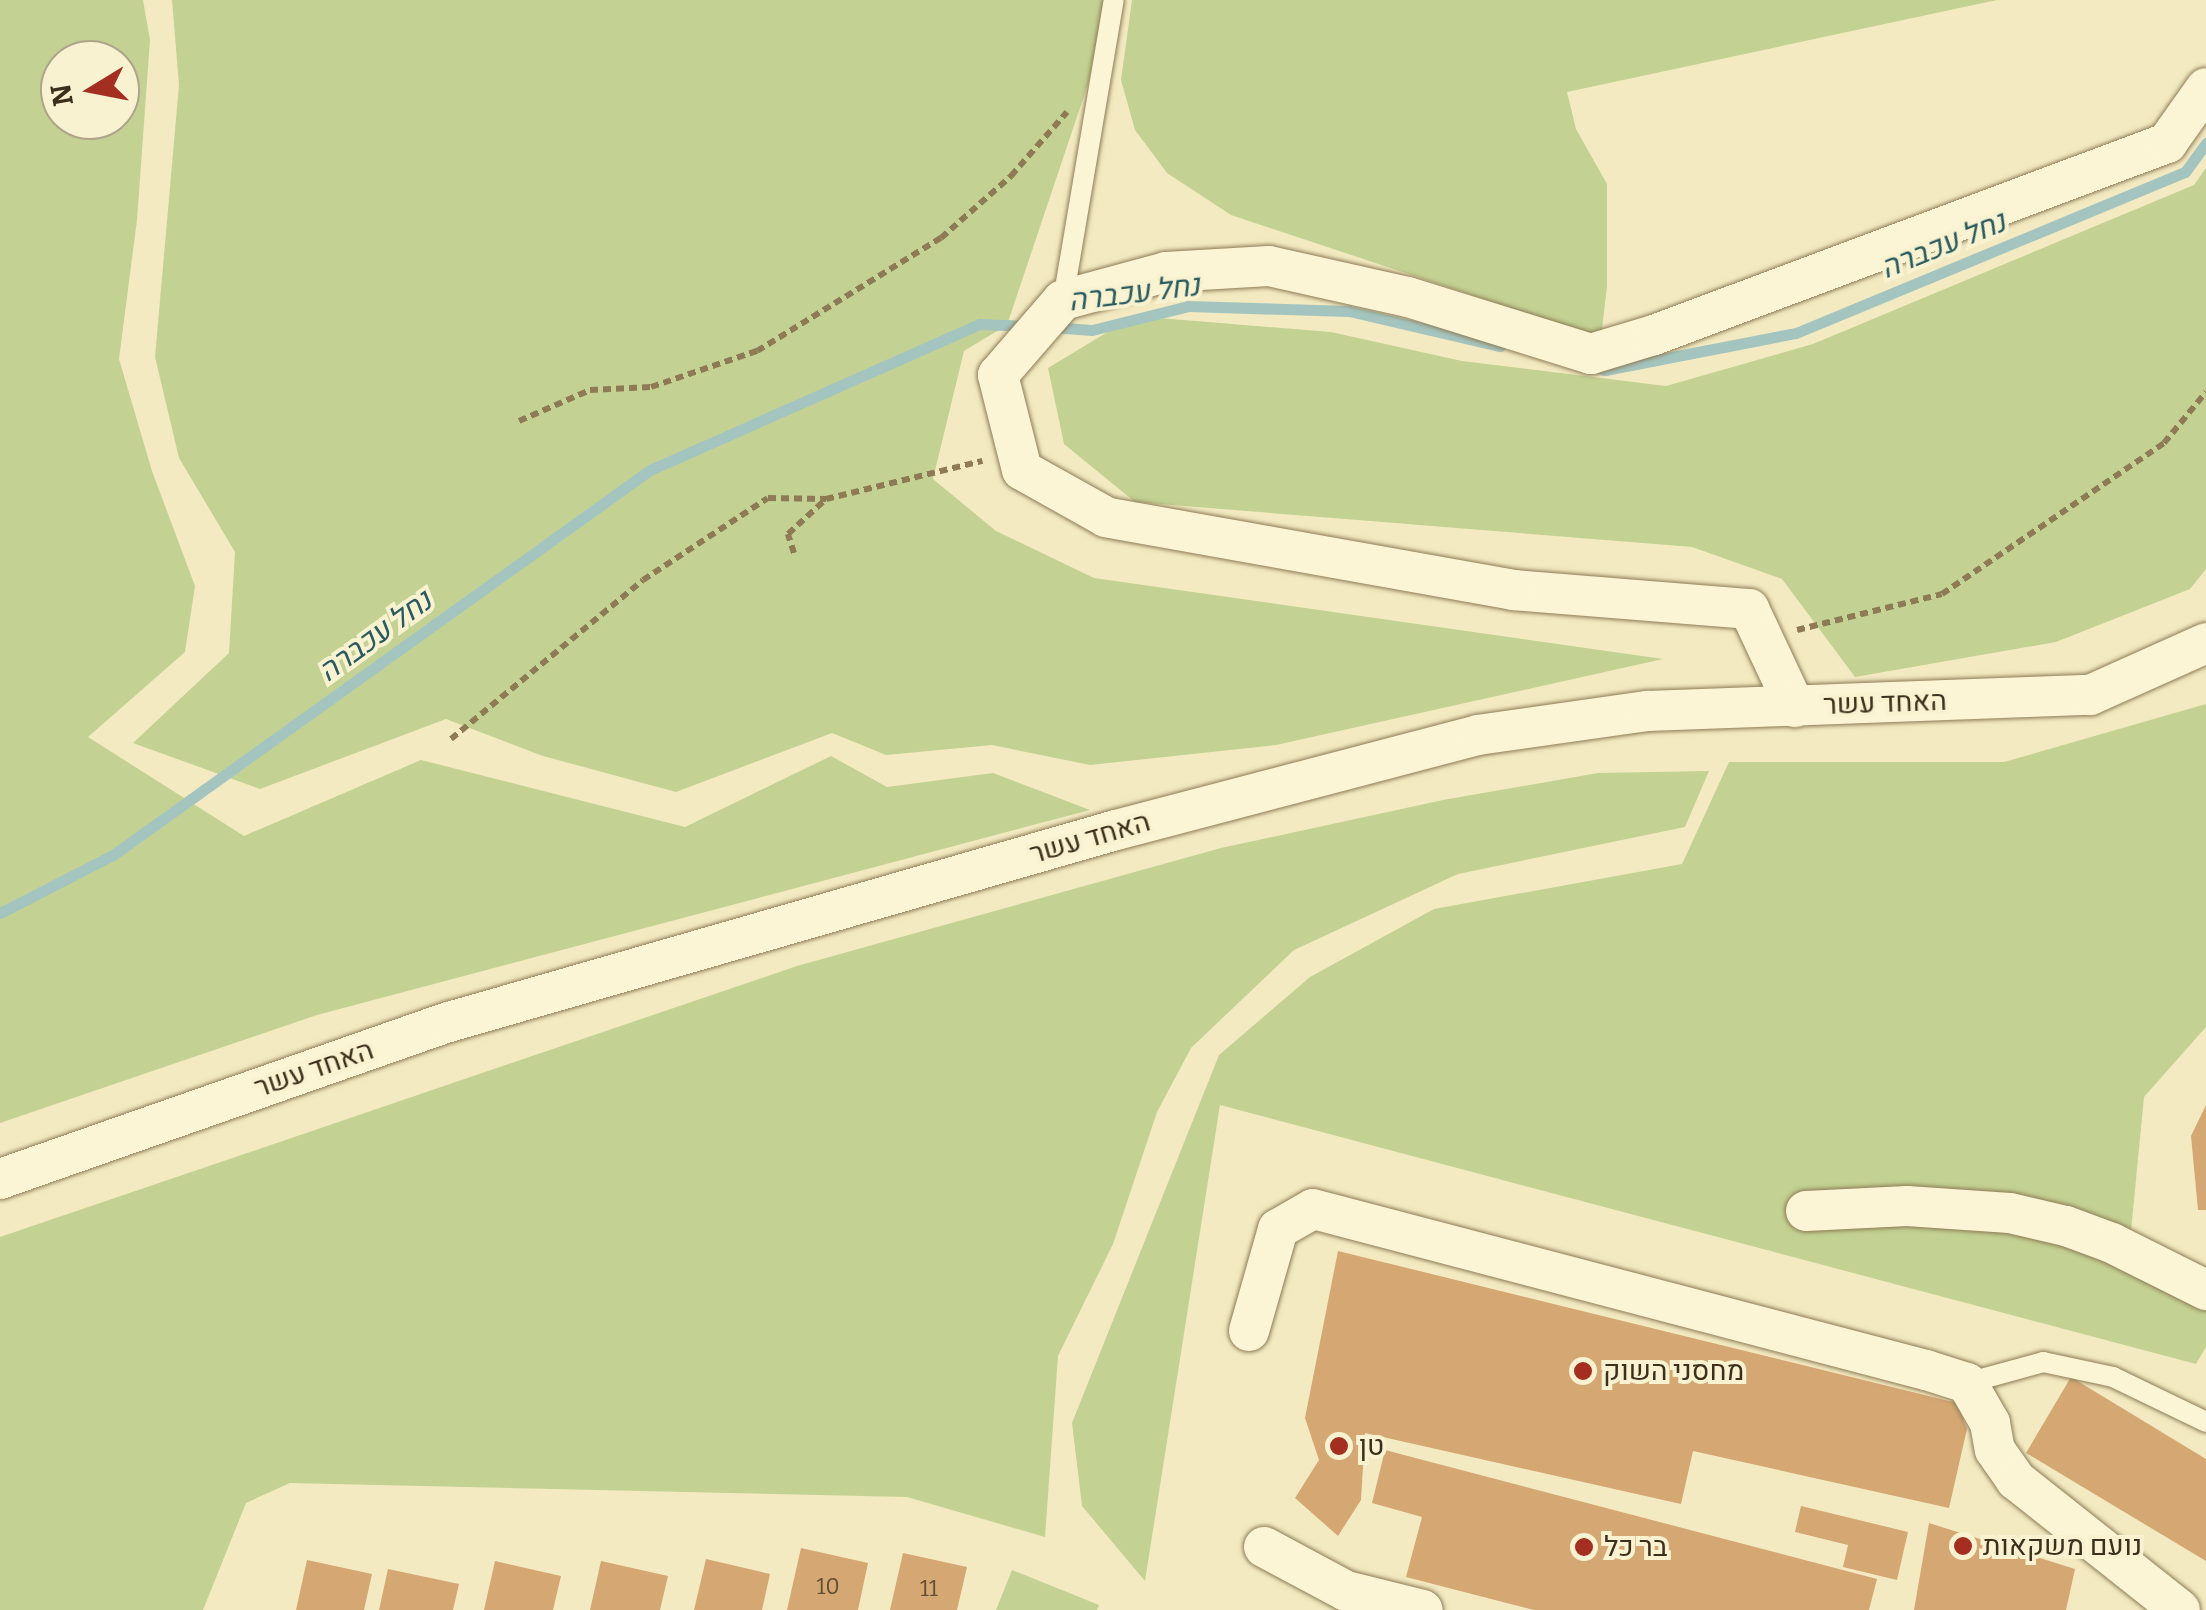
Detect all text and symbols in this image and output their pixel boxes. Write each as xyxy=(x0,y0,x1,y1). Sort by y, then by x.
north arrow xyxy=(40,40,140,140)
text: N xyxy=(44,81,80,108)
water label: נחל עכברה xyxy=(1875,204,2011,286)
water label: נחל עכברה xyxy=(1066,267,1202,319)
water label: נחל עכברה xyxy=(311,583,439,689)
street label: האחד עשר xyxy=(1823,684,1947,722)
street label: האחד עשר xyxy=(1026,805,1154,871)
street label: האחד עשר xyxy=(250,1033,378,1105)
place label: מחסני השוק xyxy=(1603,1354,1744,1388)
marker: מחסני השוק xyxy=(1572,1360,1594,1382)
place label: טן xyxy=(1359,1429,1384,1463)
marker: טן xyxy=(1328,1435,1350,1457)
place label: נועם משקאות xyxy=(1983,1529,2142,1563)
place label: בר כל xyxy=(1604,1530,1668,1564)
marker: נועם משקאות xyxy=(1952,1535,1974,1557)
marker: בר כל xyxy=(1573,1536,1595,1558)
house number: 10 xyxy=(816,1574,840,1600)
house number: 11 xyxy=(920,1576,938,1602)

